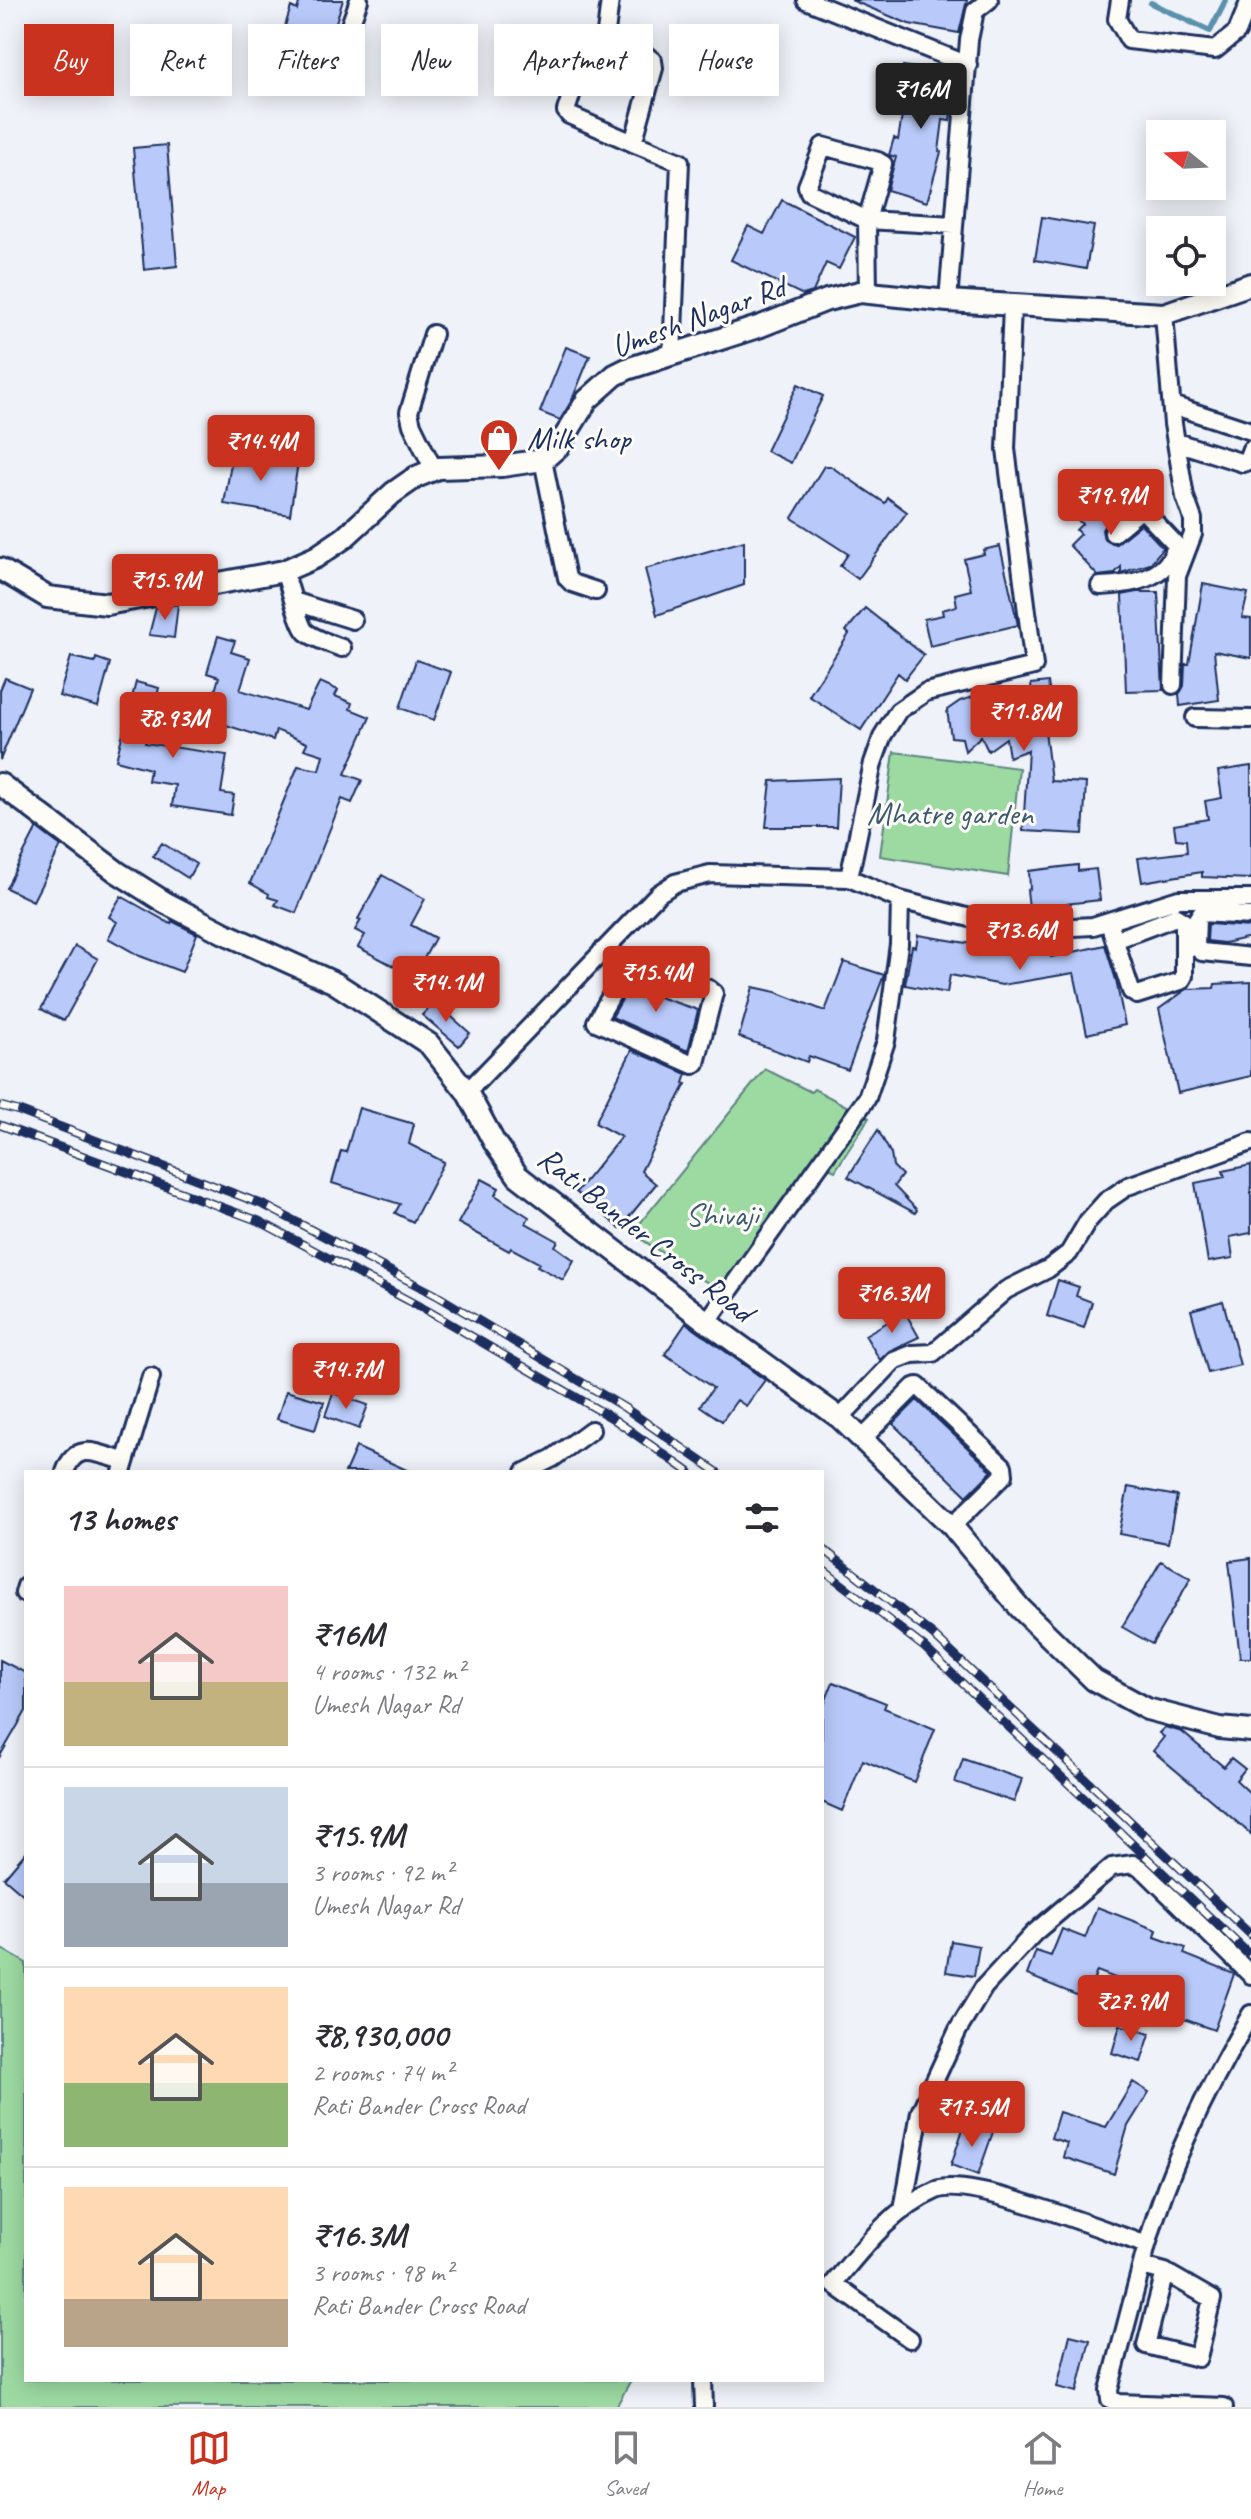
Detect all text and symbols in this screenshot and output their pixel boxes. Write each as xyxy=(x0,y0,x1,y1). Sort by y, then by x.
chip: Buy xyxy=(24,24,114,96)
chip: Rent xyxy=(130,24,232,96)
chip: Filters xyxy=(248,24,365,96)
chip: New xyxy=(381,24,478,96)
chip: Apartment xyxy=(494,24,653,96)
chip: House xyxy=(669,24,779,96)
pin: ₹16M xyxy=(874,63,968,131)
text: ₹16M xyxy=(894,72,948,105)
north arrow xyxy=(1146,120,1226,200)
map controls xyxy=(1146,120,1226,296)
button: locate xyxy=(1146,216,1226,296)
street label: Umesh Nagar Rd xyxy=(606,265,795,367)
pin: ₹14.4M xyxy=(196,415,326,483)
shop icon: Milk shop xyxy=(478,417,520,472)
place label: Milk shop xyxy=(527,418,632,459)
text: ₹14.4M xyxy=(226,424,296,457)
pin: ₹19.9M xyxy=(1046,469,1176,537)
text: ₹19.9M xyxy=(1076,478,1146,511)
pin: ₹15.9M xyxy=(100,554,230,622)
text: ₹15.9M xyxy=(130,563,200,596)
pin: ₹11.8M xyxy=(959,685,1089,753)
pin: ₹8.93M xyxy=(108,692,238,760)
text: ₹11.8M xyxy=(989,694,1059,727)
text: ₹8.93M xyxy=(138,701,208,734)
park label: Mhatre garden xyxy=(867,793,1035,834)
pin: ₹13.6M xyxy=(955,904,1085,972)
text: ₹13.6M xyxy=(984,913,1056,946)
pin: ₹15.4M xyxy=(591,946,721,1014)
text: ₹15.4M xyxy=(621,955,691,988)
pin: ₹14.1M xyxy=(381,956,511,1024)
text: ₹14.1M xyxy=(411,965,481,998)
street label: Rati Bander Cross Road xyxy=(530,1137,766,1335)
park label: Shivaji xyxy=(686,1194,762,1235)
pin: ₹16.3M xyxy=(827,1267,957,1335)
text: ₹16.3M xyxy=(856,1276,928,1309)
pin: ₹14.7M xyxy=(281,1343,411,1411)
text: ₹14.7M xyxy=(311,1352,381,1385)
icon: filters xyxy=(740,1496,784,1540)
text: 13 homes xyxy=(64,1497,175,1540)
text: ₹16M xyxy=(312,1612,383,1655)
icon: home xyxy=(128,1618,224,1714)
text: 4 rooms · 132 m² xyxy=(312,1655,464,1688)
text: Umesh Nagar Rd xyxy=(312,1688,460,1721)
text: ₹15.9M xyxy=(312,1813,404,1856)
icon: home xyxy=(128,1819,224,1915)
text: 3 rooms · 92 m² xyxy=(312,1856,453,1889)
text: Umesh Nagar Rd xyxy=(312,1889,460,1922)
pin: ₹27.9M xyxy=(1066,1975,1196,2043)
text: ₹27.9M xyxy=(1096,1984,1166,2017)
text: ₹8,930,000 xyxy=(312,2013,447,2056)
icon: home xyxy=(128,2019,224,2115)
text: 2 rooms · 74 m² xyxy=(312,2056,453,2089)
pin: ₹17.5M xyxy=(907,2081,1037,2149)
text: Rati Bander Cross Road xyxy=(312,2089,525,2122)
text: ₹17.5M xyxy=(937,2090,1007,2123)
text: ₹16.3M xyxy=(312,2213,405,2256)
icon: home xyxy=(128,2219,224,2315)
text: 3 rooms · 98 m² xyxy=(312,2256,453,2289)
text: Rati Bander Cross Road xyxy=(312,2289,525,2322)
tab: Map xyxy=(187,2426,231,2502)
tab: Saved xyxy=(604,2426,648,2502)
tab: Home xyxy=(1021,2426,1065,2502)

